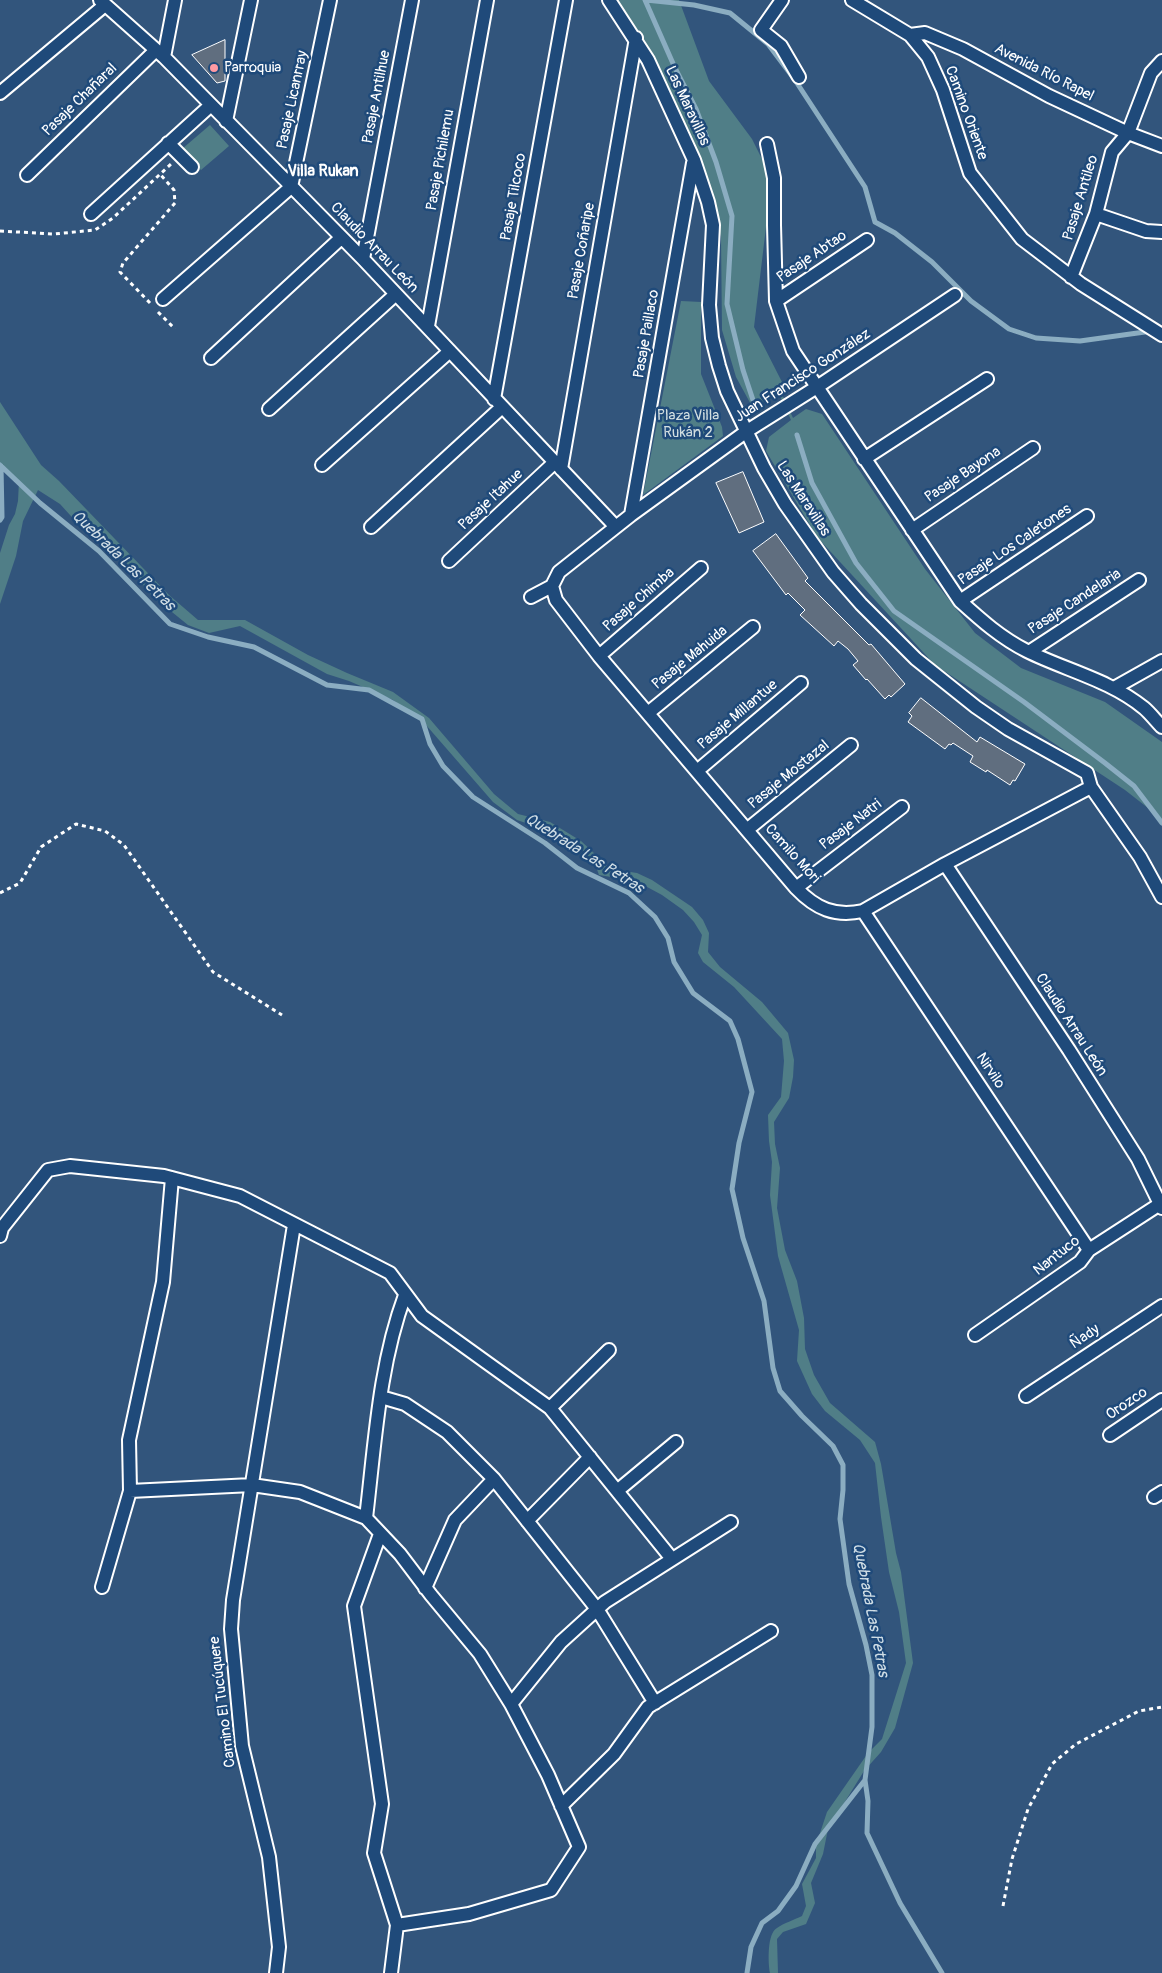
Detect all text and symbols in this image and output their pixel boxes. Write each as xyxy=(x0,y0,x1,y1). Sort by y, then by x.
street label: Avenida Río Rapel xyxy=(991,40,1097,106)
street label: Pasaje Licanrray xyxy=(274,49,312,151)
street label: Pasaje Antilhue xyxy=(359,49,395,145)
place label: Parroquia xyxy=(224,59,281,77)
street label: Pasaje Chañaral xyxy=(39,60,121,140)
marker: Parroquia xyxy=(208,62,220,74)
street label: Las Maravillas xyxy=(661,63,713,149)
street label: Camino Oriente xyxy=(941,64,991,162)
street label: Pasaje Pichilemu xyxy=(423,108,459,212)
street label: Pasaje Tilcoco xyxy=(497,152,531,242)
street label: Pasaje Antileo xyxy=(1059,153,1103,243)
district label: Villa Rukan xyxy=(288,162,358,182)
street label: Claudio Arrau León xyxy=(326,199,422,297)
street label: Pasaje Coñaripe xyxy=(565,201,599,301)
street label: Pasaje Abtao xyxy=(774,227,850,287)
street label: Pasaje Paillaco xyxy=(630,288,664,380)
street label: Juan Francisco González xyxy=(732,325,874,427)
park label: Plaza Villa Rukán 2 xyxy=(657,407,719,442)
street label: Pasaje Bayona xyxy=(922,443,1004,507)
street label: Las Maravillas xyxy=(772,458,834,540)
street label: Pasaje Itahue xyxy=(455,466,527,534)
street label: Pasaje Los Caletones xyxy=(955,500,1075,590)
water label: Quebrada Las Petras xyxy=(67,507,179,615)
street label: Pasaje Chimba xyxy=(600,564,678,636)
street label: Pasaje Candelaria xyxy=(1025,565,1125,639)
street label: Pasaje Mahuida xyxy=(649,622,731,694)
street label: Pasaje Millantue xyxy=(694,676,782,754)
street label: Pasaje Mostazal xyxy=(745,737,833,813)
street label: Pasaje Natri xyxy=(816,796,886,854)
water label: Quebrada Las Petras xyxy=(521,810,647,898)
street label: Camilo Mori xyxy=(761,820,823,888)
street label: Claudio Arrau León xyxy=(1031,970,1111,1080)
street label: Nirvilo xyxy=(972,1050,1008,1092)
street label: Nantuco xyxy=(1030,1232,1084,1280)
street label: Ñady xyxy=(1067,1321,1103,1353)
street label: Orozco xyxy=(1103,1384,1151,1424)
water label: Quebrada Las Petras xyxy=(848,1541,892,1679)
street label: Camino El Tucúquere xyxy=(206,1635,240,1769)

